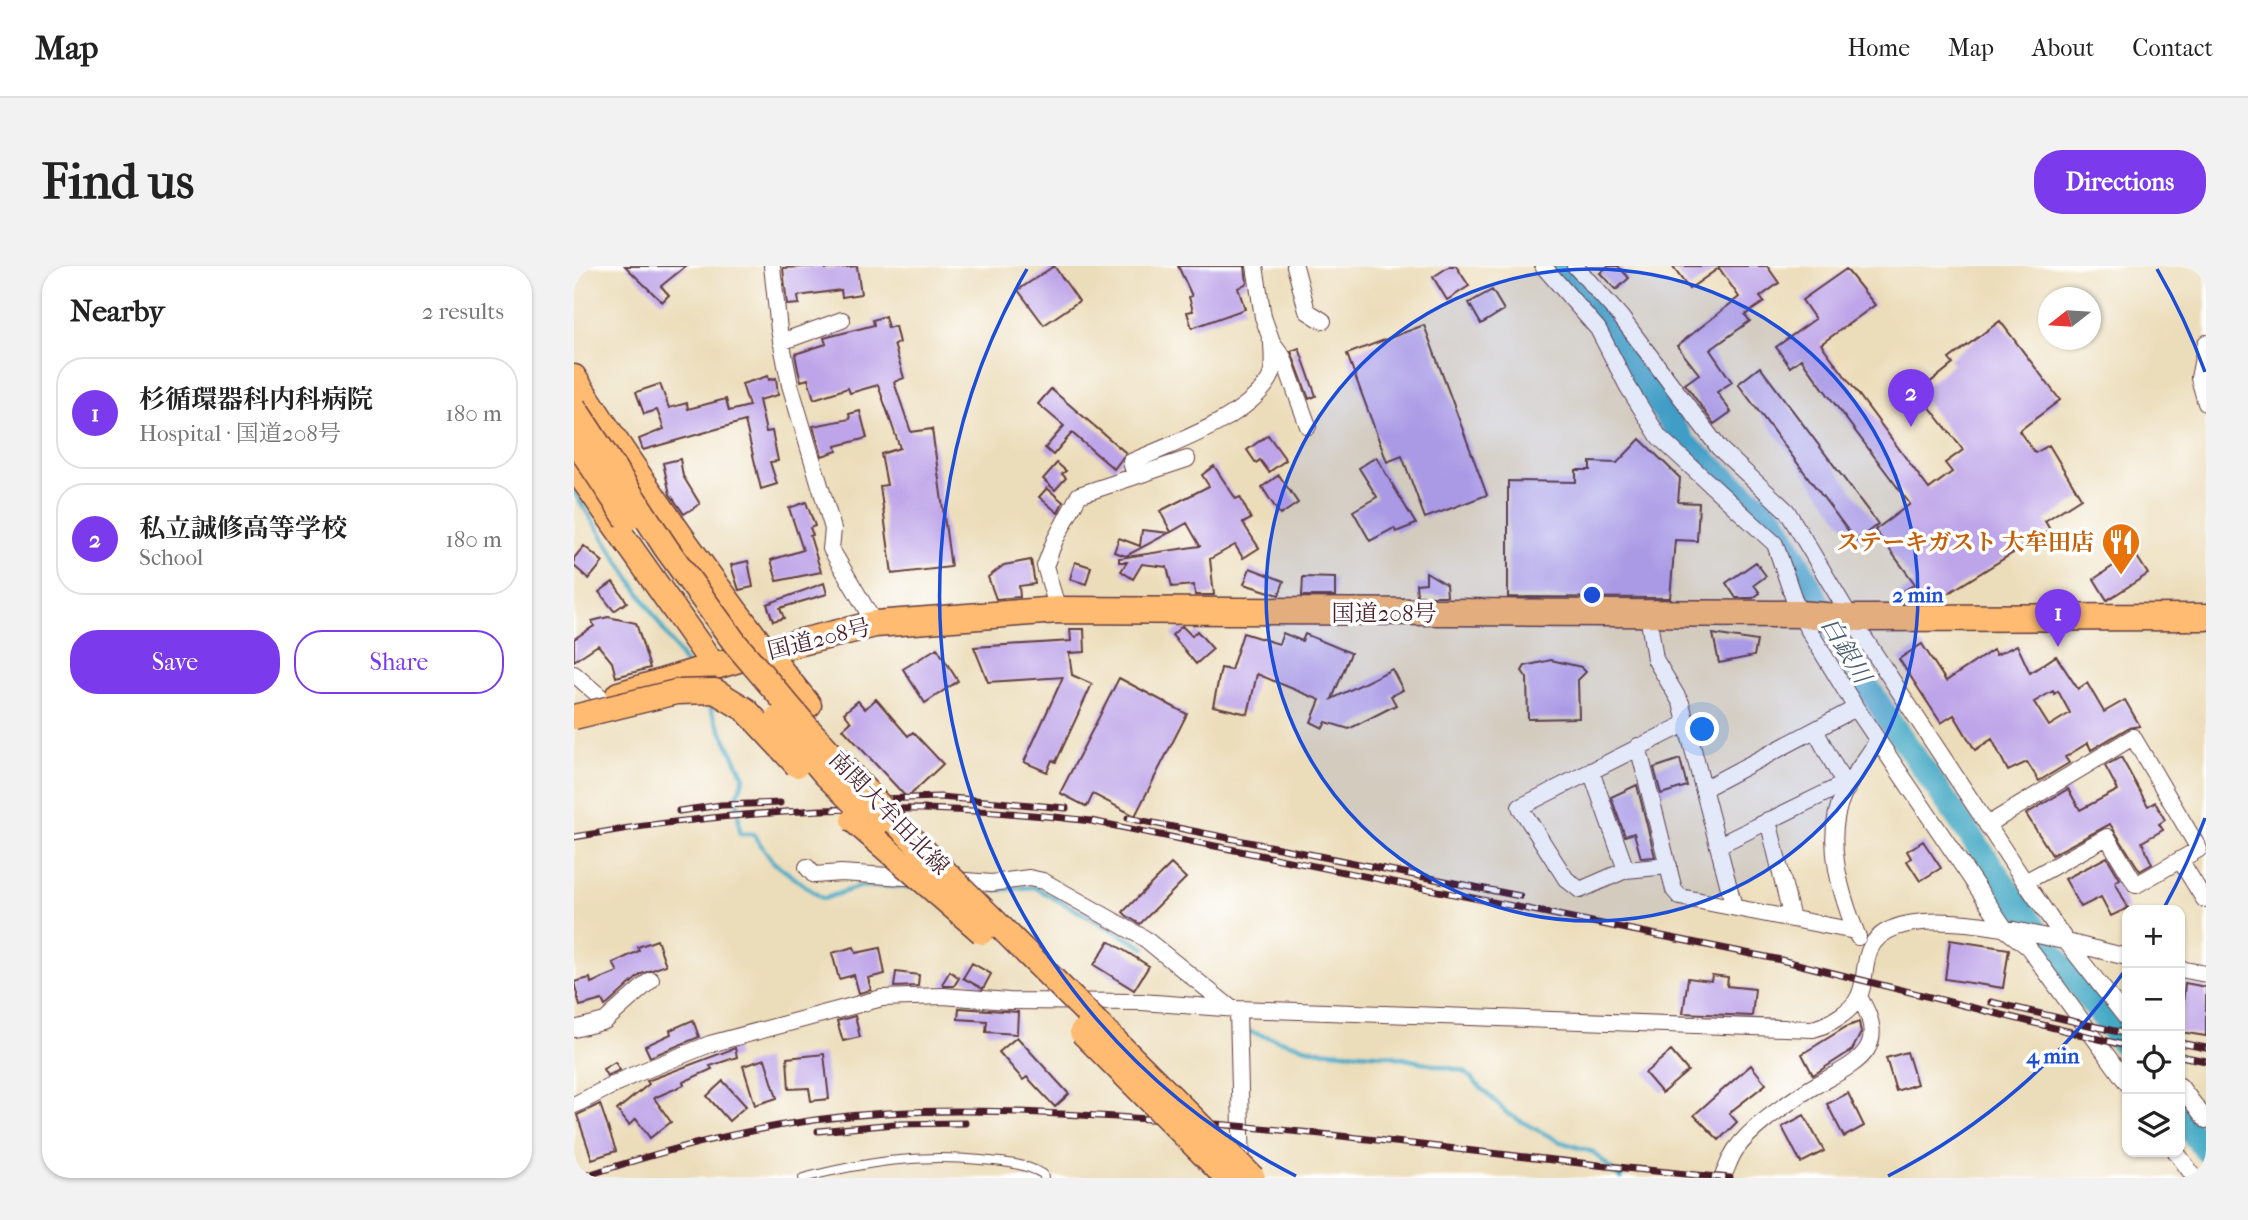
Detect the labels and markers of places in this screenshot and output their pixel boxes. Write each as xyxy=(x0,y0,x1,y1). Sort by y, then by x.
pin: 2 xyxy=(1888,369,1934,427)
restaurant icon: ステーキガスト 大牟田店 xyxy=(2100,521,2142,576)
place label: ステーキガスト 大牟田店 xyxy=(1837,529,2094,556)
centre of rings xyxy=(1580,583,1604,607)
pin: 1 xyxy=(2035,589,2081,647)

